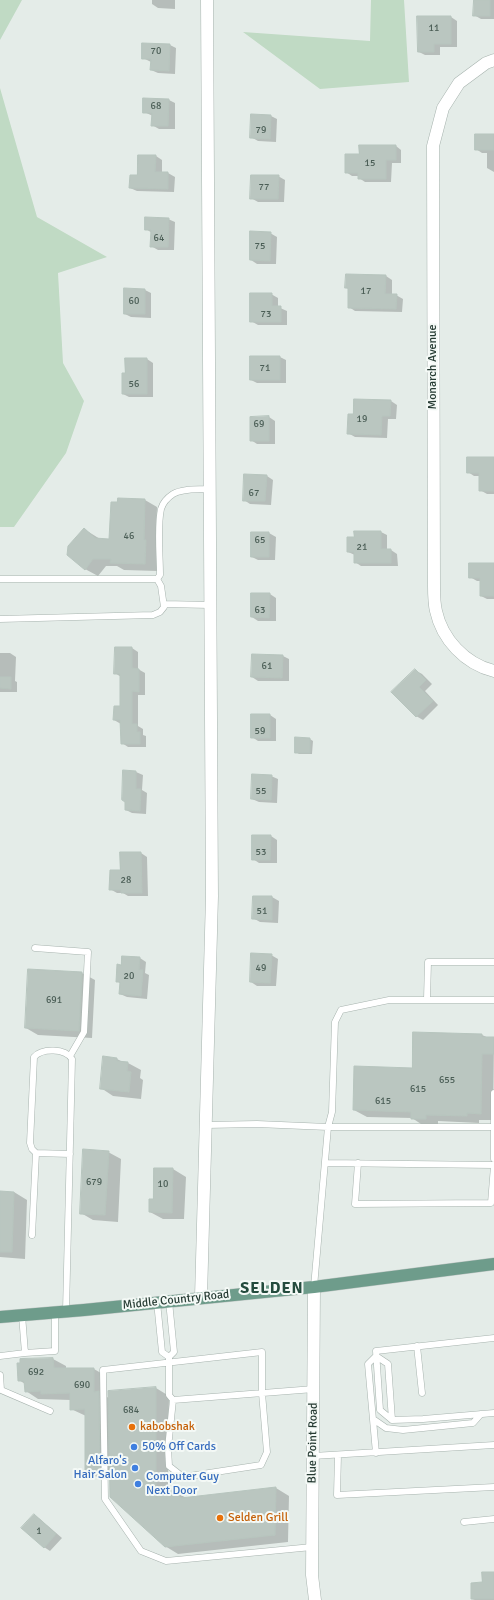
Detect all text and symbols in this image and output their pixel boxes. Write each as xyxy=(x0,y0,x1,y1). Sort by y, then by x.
house number: 11 xyxy=(429,22,439,34)
house number: 70 xyxy=(151,45,161,57)
house number: 68 xyxy=(151,100,161,112)
house number: 79 xyxy=(256,124,266,136)
house number: 15 xyxy=(365,157,375,169)
house number: 77 xyxy=(259,181,269,193)
house number: 64 xyxy=(154,232,164,244)
house number: 75 xyxy=(255,240,265,252)
house number: 17 xyxy=(361,285,371,297)
house number: 60 xyxy=(129,295,139,307)
house number: 73 xyxy=(261,308,271,320)
street label: Monarch Avenue xyxy=(426,324,440,410)
house number: 71 xyxy=(260,362,270,374)
house number: 56 xyxy=(129,378,139,390)
house number: 19 xyxy=(357,413,367,425)
house number: 69 xyxy=(254,418,264,430)
house number: 67 xyxy=(249,487,259,499)
house number: 46 xyxy=(124,530,134,542)
house number: 65 xyxy=(255,534,265,546)
house number: 21 xyxy=(357,541,367,553)
house number: 63 xyxy=(255,604,265,616)
house number: 61 xyxy=(262,660,272,672)
house number: 59 xyxy=(255,725,265,737)
house number: 55 xyxy=(256,785,266,797)
house number: 53 xyxy=(256,846,266,858)
house number: 28 xyxy=(121,874,131,886)
house number: 51 xyxy=(257,905,267,917)
house number: 49 xyxy=(256,962,266,974)
house number: 20 xyxy=(124,970,134,982)
house number: 691 xyxy=(46,994,62,1006)
house number: 655 xyxy=(439,1074,455,1086)
house number: 615 xyxy=(410,1083,426,1095)
house number: 615 xyxy=(375,1095,391,1107)
house number: 679 xyxy=(86,1176,102,1188)
house number: 10 xyxy=(158,1178,168,1190)
district label: SELDEN xyxy=(240,1279,304,1299)
street label: Middle Country Road xyxy=(122,1287,230,1313)
house number: 692 xyxy=(28,1366,44,1378)
house number: 690 xyxy=(74,1379,90,1391)
street label: Blue Point Road xyxy=(305,1402,321,1484)
house number: 684 xyxy=(123,1404,139,1416)
place label: kabobshak xyxy=(140,1420,195,1434)
marker: kabobshak xyxy=(127,1422,137,1432)
place label: 50% Off Cards xyxy=(142,1440,216,1454)
marker: 50% Off Cards xyxy=(129,1442,139,1452)
place label: Alfaro's Hair Salon xyxy=(74,1454,127,1482)
marker: Alfaro's Hair Salon xyxy=(130,1463,140,1473)
place label: Computer Guy Next Door xyxy=(146,1470,219,1498)
marker: Computer Guy Next Door xyxy=(133,1479,143,1489)
place label: Selden Grill xyxy=(228,1511,288,1525)
marker: Selden Grill xyxy=(215,1513,225,1523)
house number: 1 xyxy=(36,1525,42,1537)

